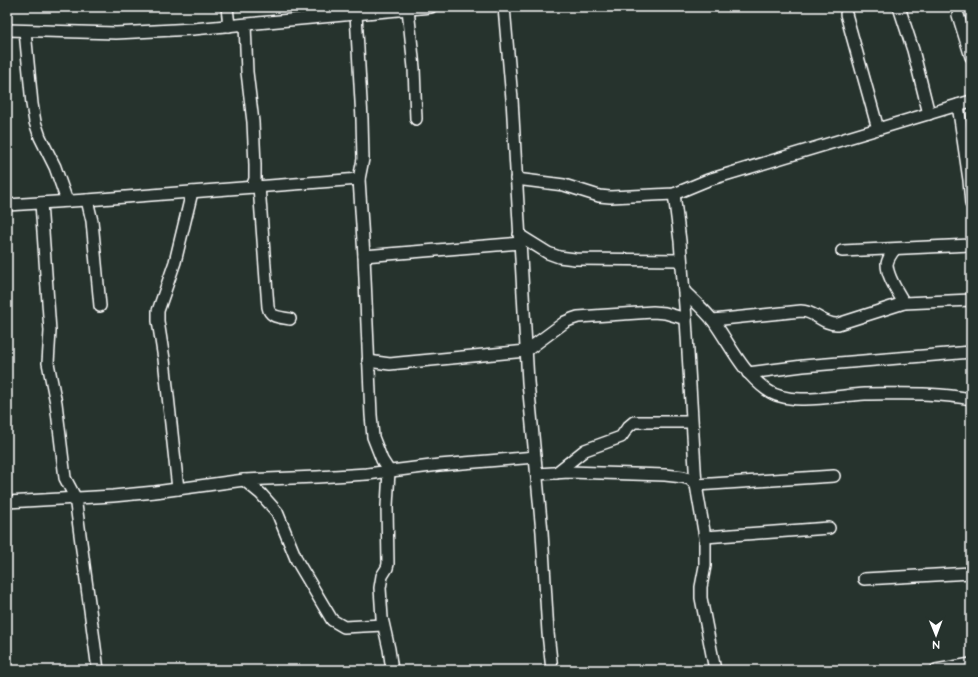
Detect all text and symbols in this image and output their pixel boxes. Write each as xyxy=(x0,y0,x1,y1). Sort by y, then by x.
north arrow xyxy=(916,615,956,655)
text: N xyxy=(932,637,940,652)

